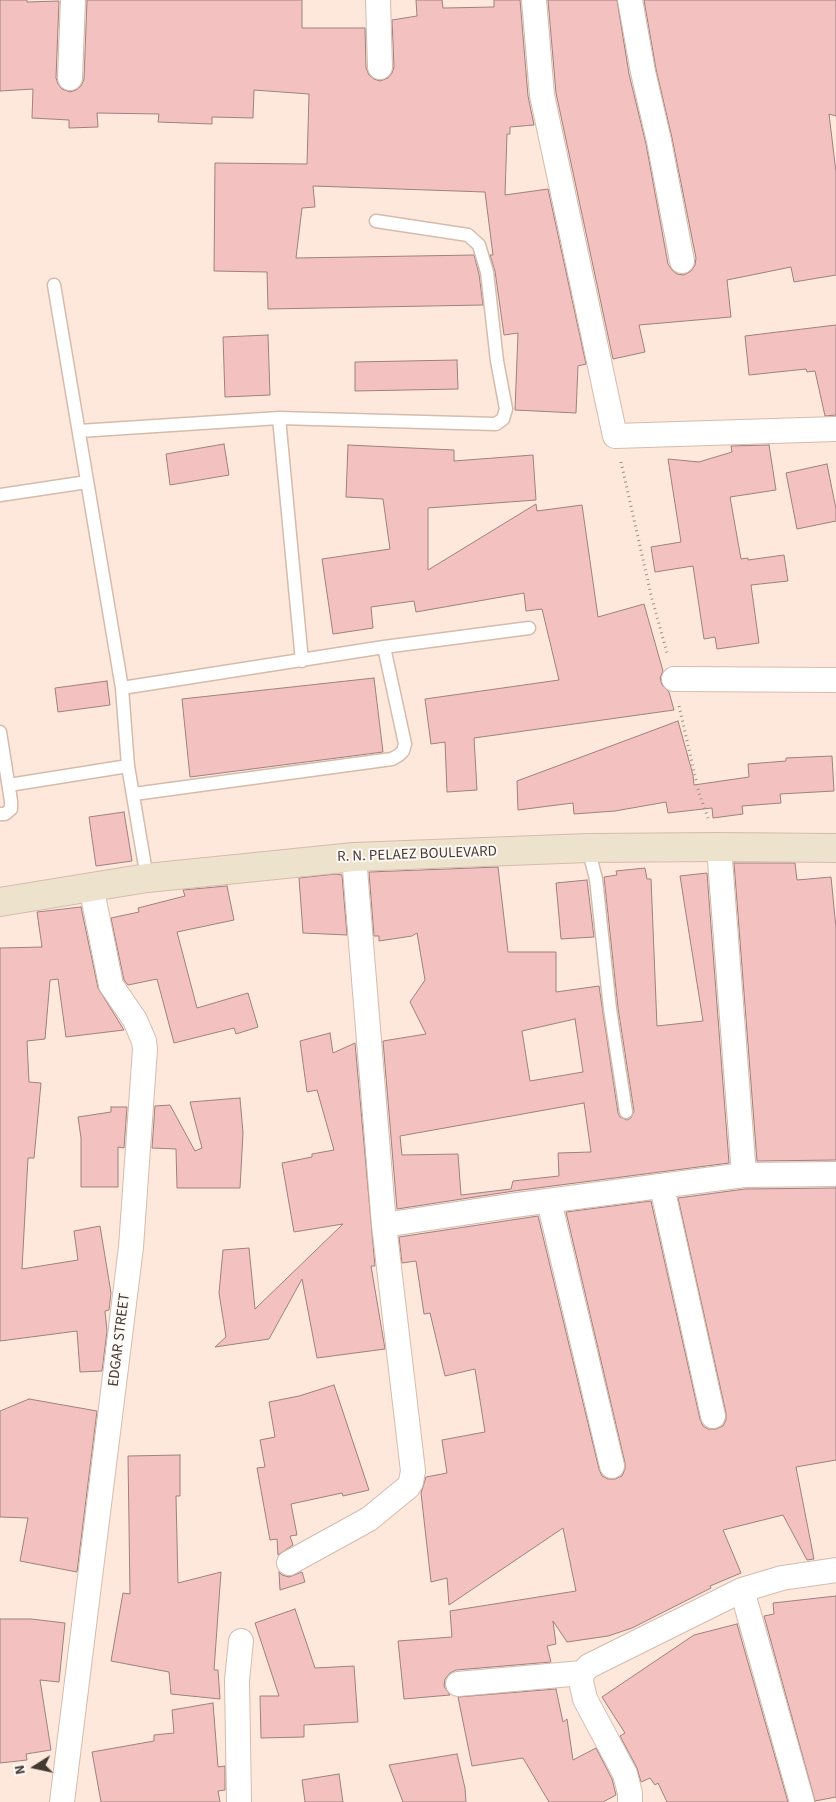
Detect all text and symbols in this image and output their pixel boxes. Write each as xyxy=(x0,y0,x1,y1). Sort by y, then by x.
street label: R. N. PELAEZ BOULEVARD xyxy=(337,843,497,867)
street label: EDGAR STREET xyxy=(105,1292,135,1388)
north arrow xyxy=(10,1742,60,1792)
text: N xyxy=(10,1763,31,1776)

